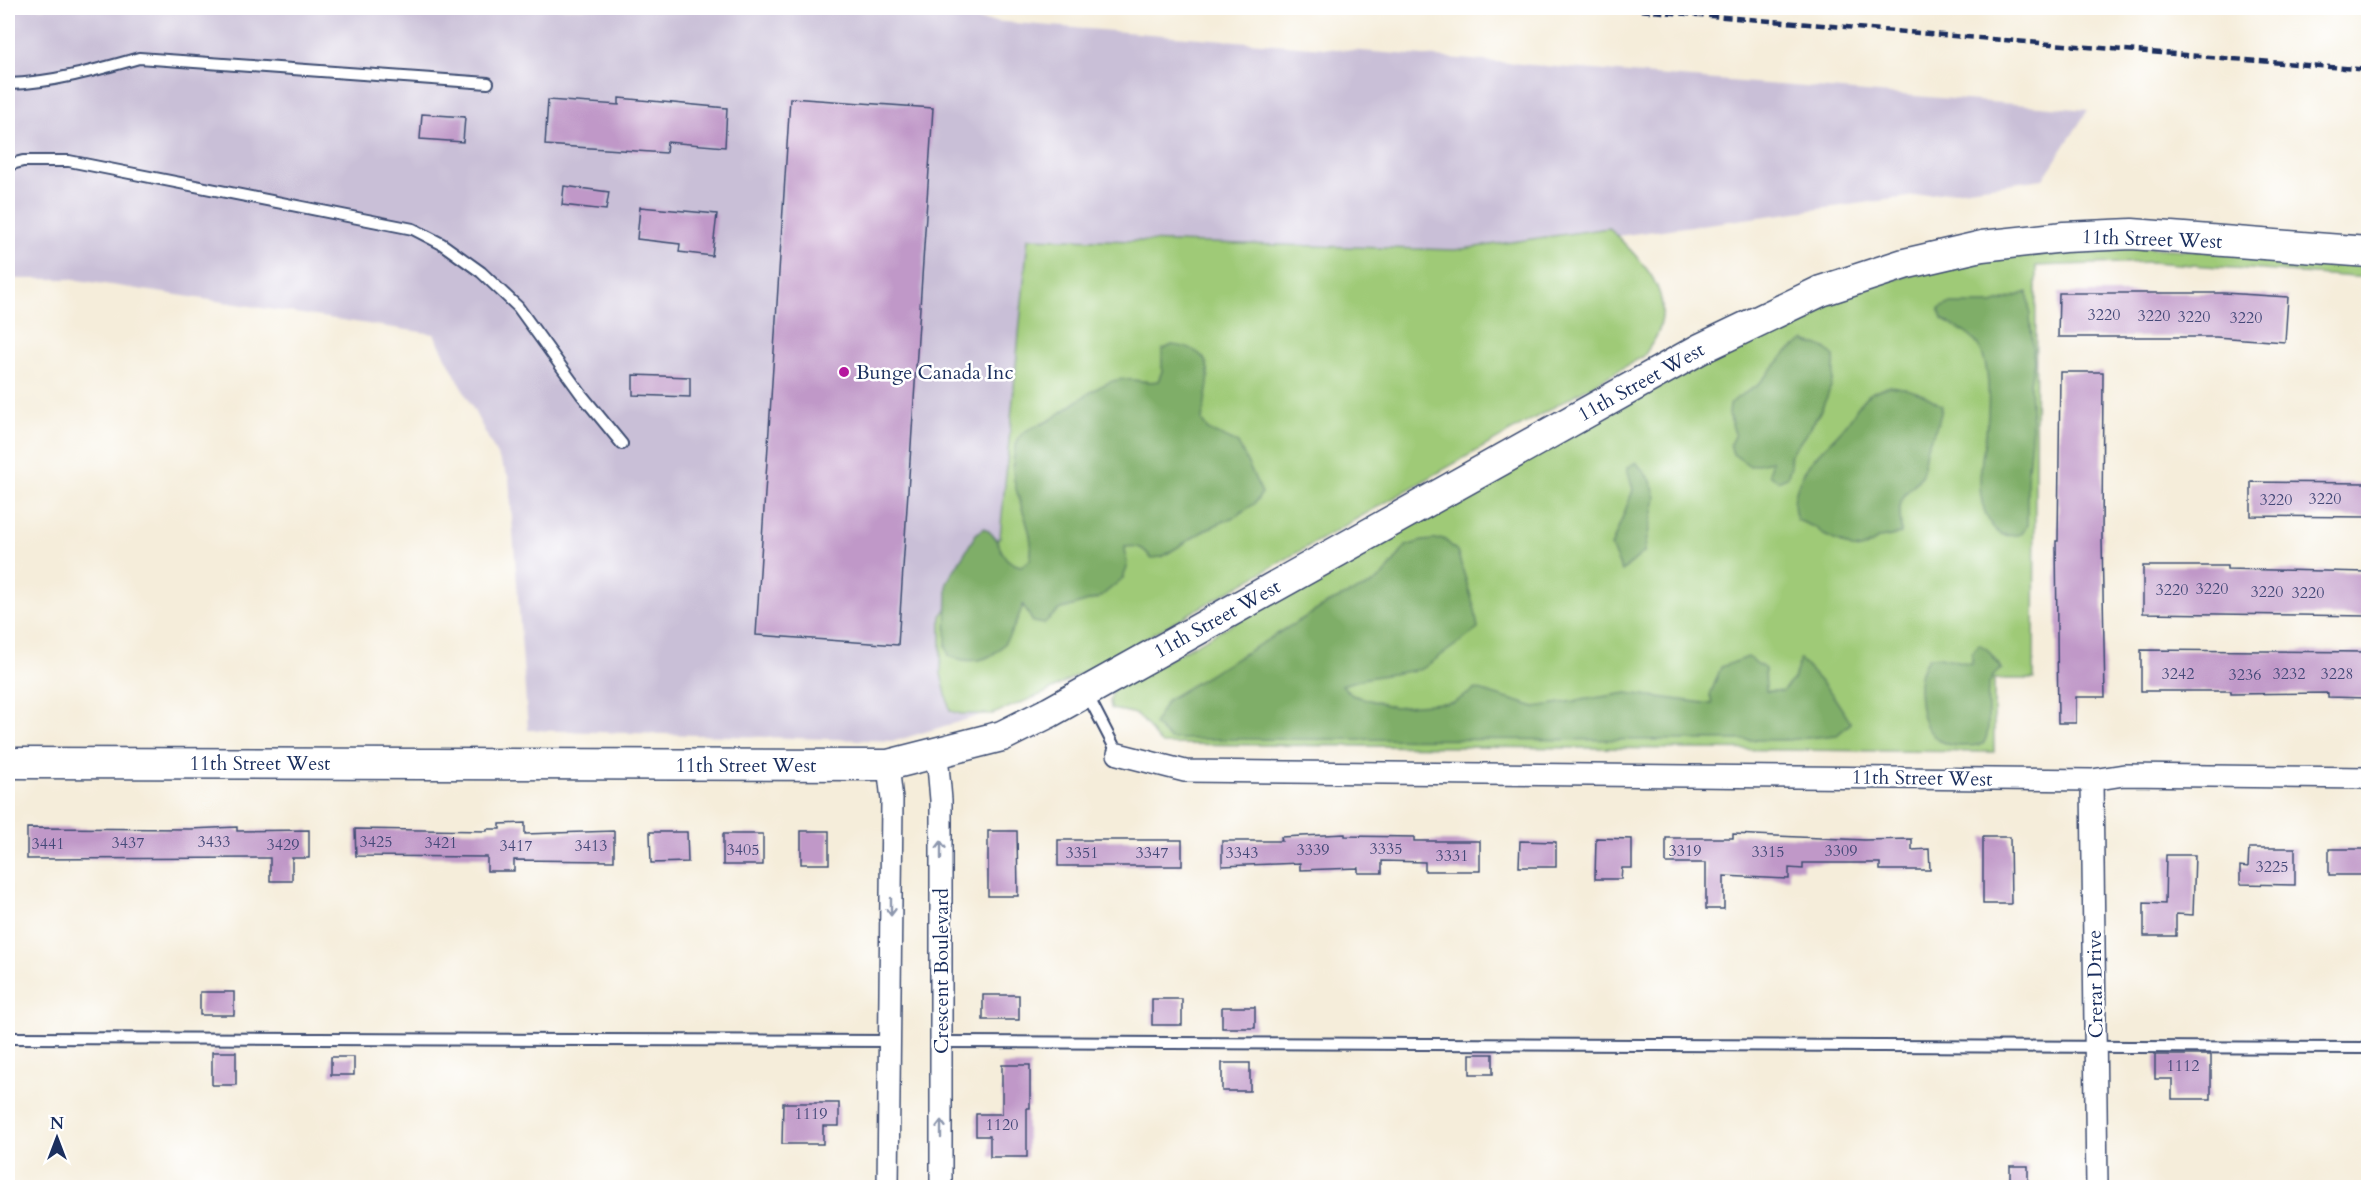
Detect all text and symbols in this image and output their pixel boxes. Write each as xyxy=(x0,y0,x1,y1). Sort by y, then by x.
street label: 11th Street West xyxy=(2081,223,2224,255)
house number: 3220 xyxy=(2088,304,2120,326)
house number: 3220 xyxy=(2138,305,2170,327)
house number: 3220 xyxy=(2178,306,2210,328)
house number: 3220 xyxy=(2230,307,2262,329)
street label: 11th Street West xyxy=(1573,336,1710,428)
place label: Bunge Canada Inc xyxy=(856,359,1014,386)
marker: Bunge Canada Inc xyxy=(837,365,851,379)
house number: 3220 xyxy=(2309,488,2341,510)
house number: 3220 xyxy=(2260,489,2292,511)
street label: 11th Street West xyxy=(1149,573,1286,665)
house number: 3220 xyxy=(2196,578,2228,600)
house number: 3220 xyxy=(2156,579,2188,601)
house number: 3220 xyxy=(2251,581,2283,603)
house number: 3220 xyxy=(2292,582,2324,604)
house number: 3242 xyxy=(2162,663,2194,685)
house number: 3232 xyxy=(2273,663,2305,685)
house number: 3228 xyxy=(2321,663,2353,685)
house number: 3236 xyxy=(2229,664,2261,686)
street label: 11th Street West xyxy=(190,750,331,777)
street label: 11th Street West xyxy=(676,752,817,779)
street label: 11th Street West xyxy=(1851,763,1993,793)
house number: 3433 xyxy=(198,831,230,853)
house number: 3425 xyxy=(360,831,392,853)
house number: 3437 xyxy=(112,832,144,854)
house number: 3421 xyxy=(425,832,457,854)
house number: 3441 xyxy=(32,833,64,855)
house number: 3429 xyxy=(267,834,299,856)
house number: 3417 xyxy=(500,835,532,857)
house number: 3413 xyxy=(575,835,607,857)
house number: 3335 xyxy=(1370,838,1402,860)
house number: 3405 xyxy=(727,839,759,861)
house number: 3339 xyxy=(1297,839,1329,861)
house number: 3319 xyxy=(1669,840,1701,862)
house number: 3309 xyxy=(1825,840,1857,862)
one-way arrow xyxy=(935,841,947,861)
house number: 3315 xyxy=(1752,841,1784,863)
house number: 3351 xyxy=(1066,842,1098,864)
house number: 3347 xyxy=(1136,842,1168,864)
house number: 3343 xyxy=(1226,842,1258,864)
house number: 3331 xyxy=(1436,845,1468,867)
house number: 3225 xyxy=(2256,856,2288,878)
street label: Crescent Boulevard xyxy=(928,888,955,1054)
one-way arrow xyxy=(886,897,897,917)
street label: Crerar Drive xyxy=(2081,929,2109,1039)
house number: 1112 xyxy=(2167,1055,2199,1077)
house number: 1119 xyxy=(795,1103,827,1125)
north arrow xyxy=(27,1108,87,1168)
text: N xyxy=(50,1113,64,1135)
house number: 1120 xyxy=(986,1114,1018,1136)
one-way arrow xyxy=(935,1120,947,1140)

